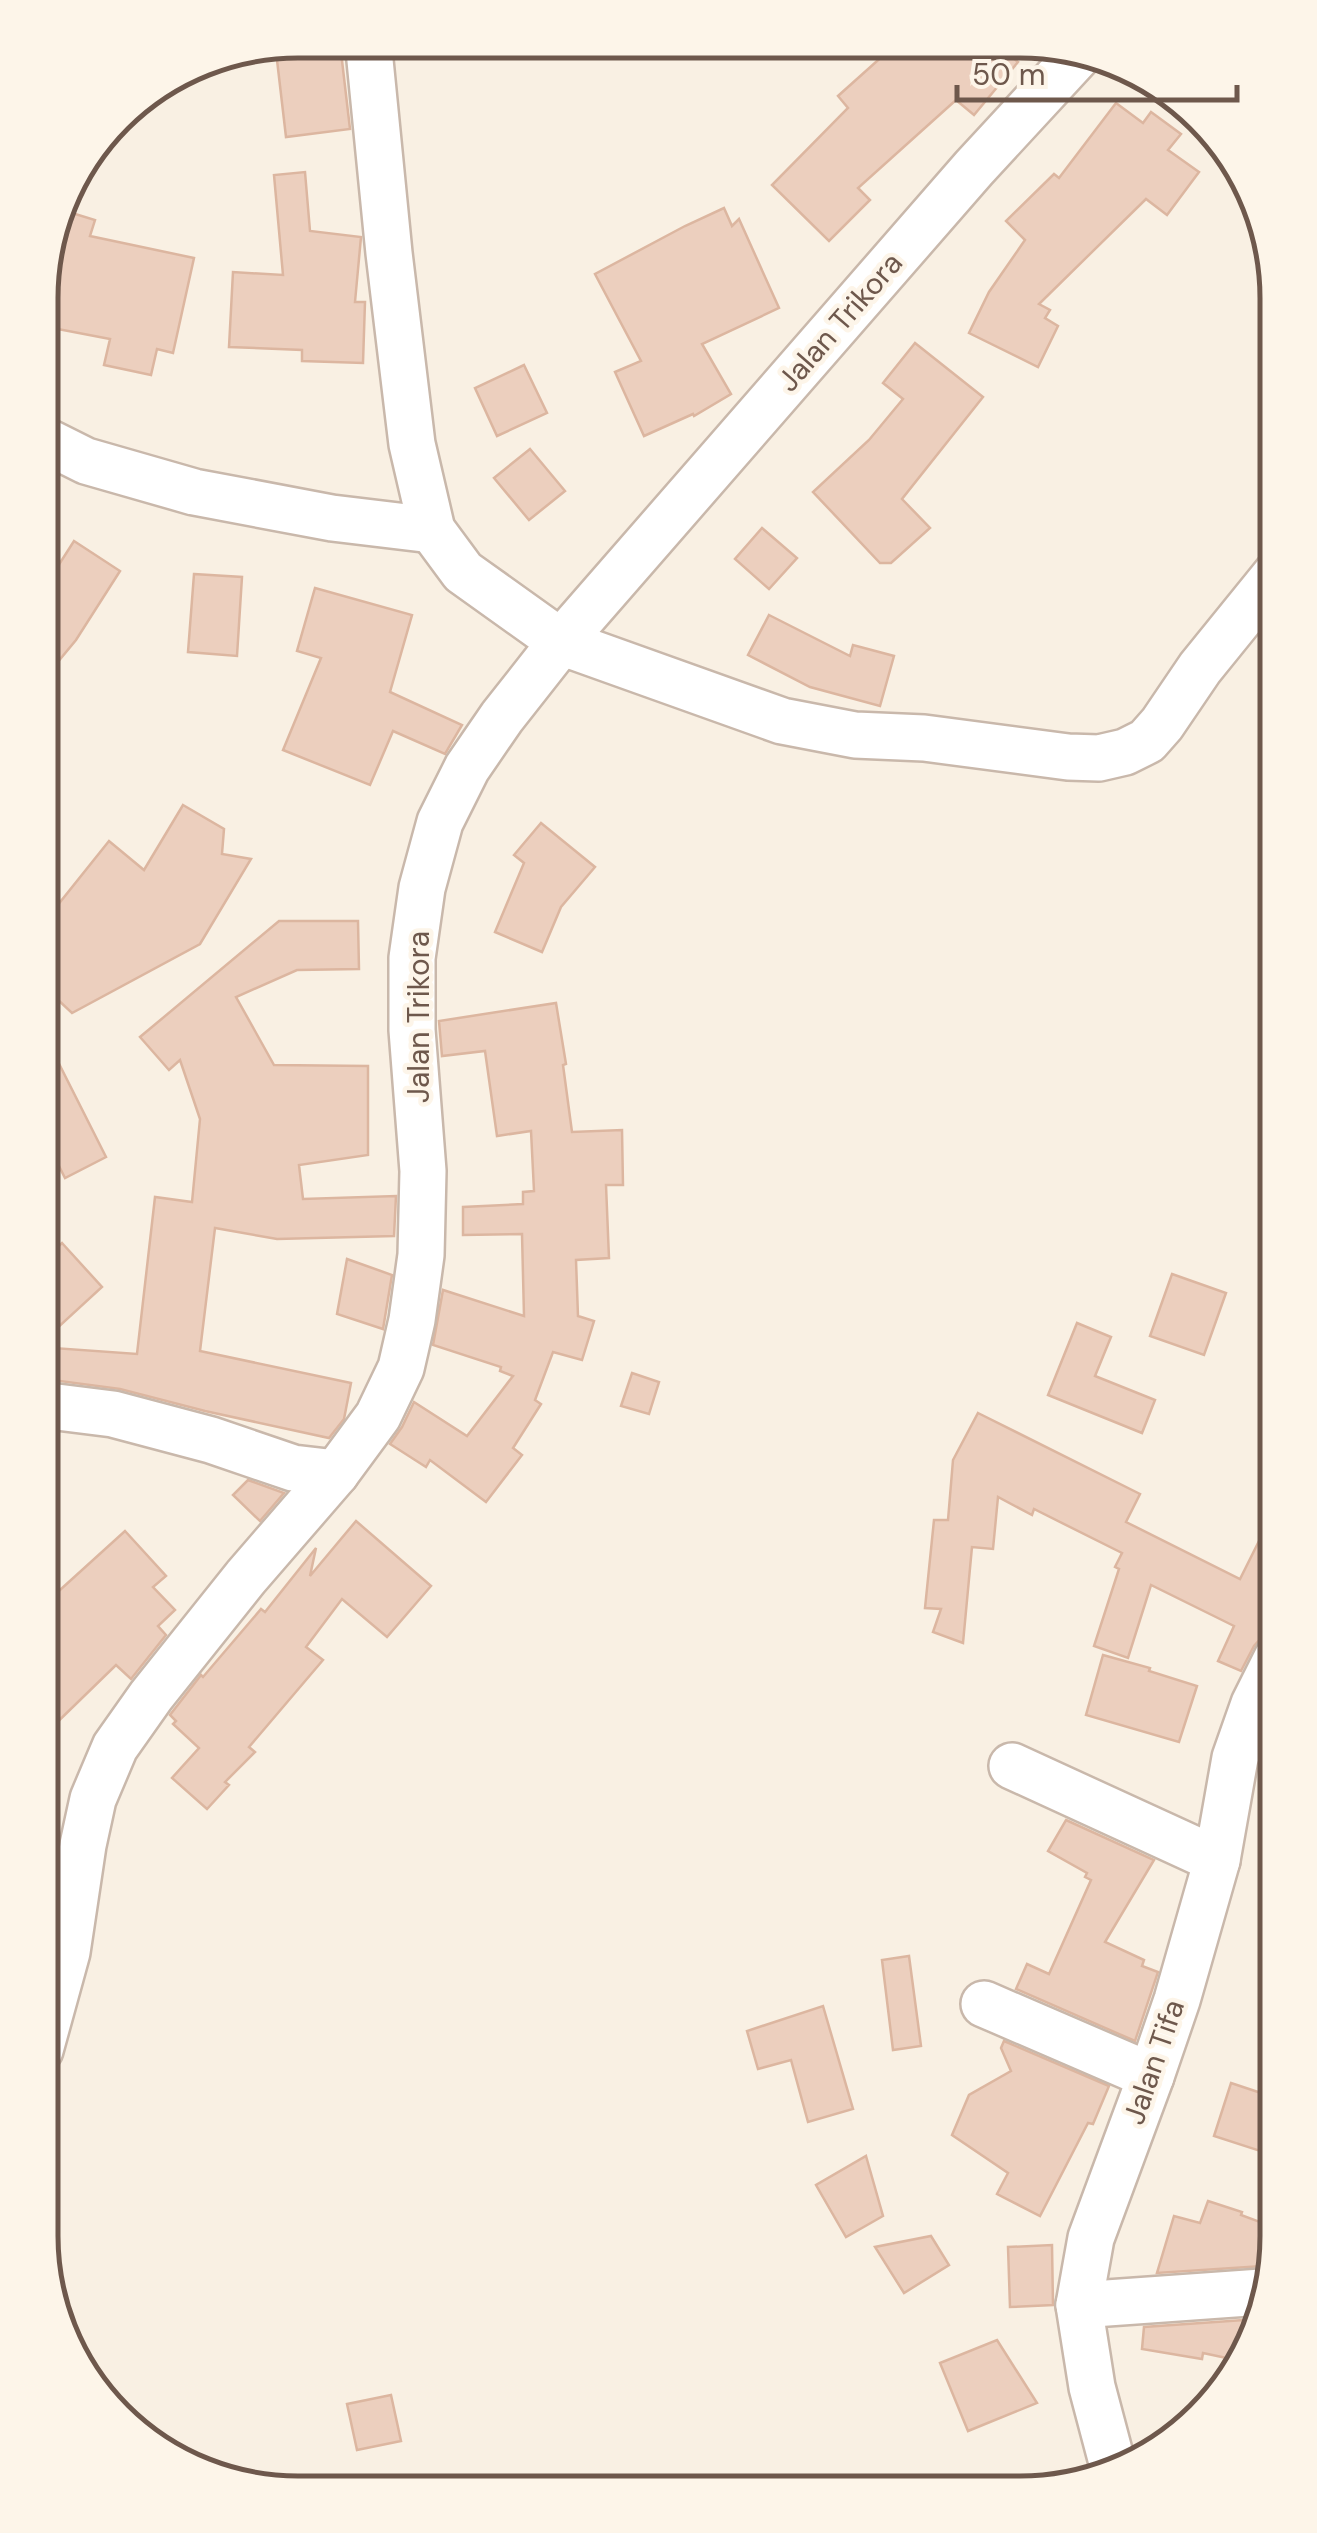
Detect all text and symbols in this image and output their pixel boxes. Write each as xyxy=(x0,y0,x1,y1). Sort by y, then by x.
scale bar xyxy=(957,40,1237,102)
text: 50 m xyxy=(972,55,1046,94)
street label: Jalan Trikora xyxy=(768,244,911,399)
street label: Jalan Trikora xyxy=(399,931,438,1103)
street label: Jalan Tifa xyxy=(1114,1994,1193,2129)

